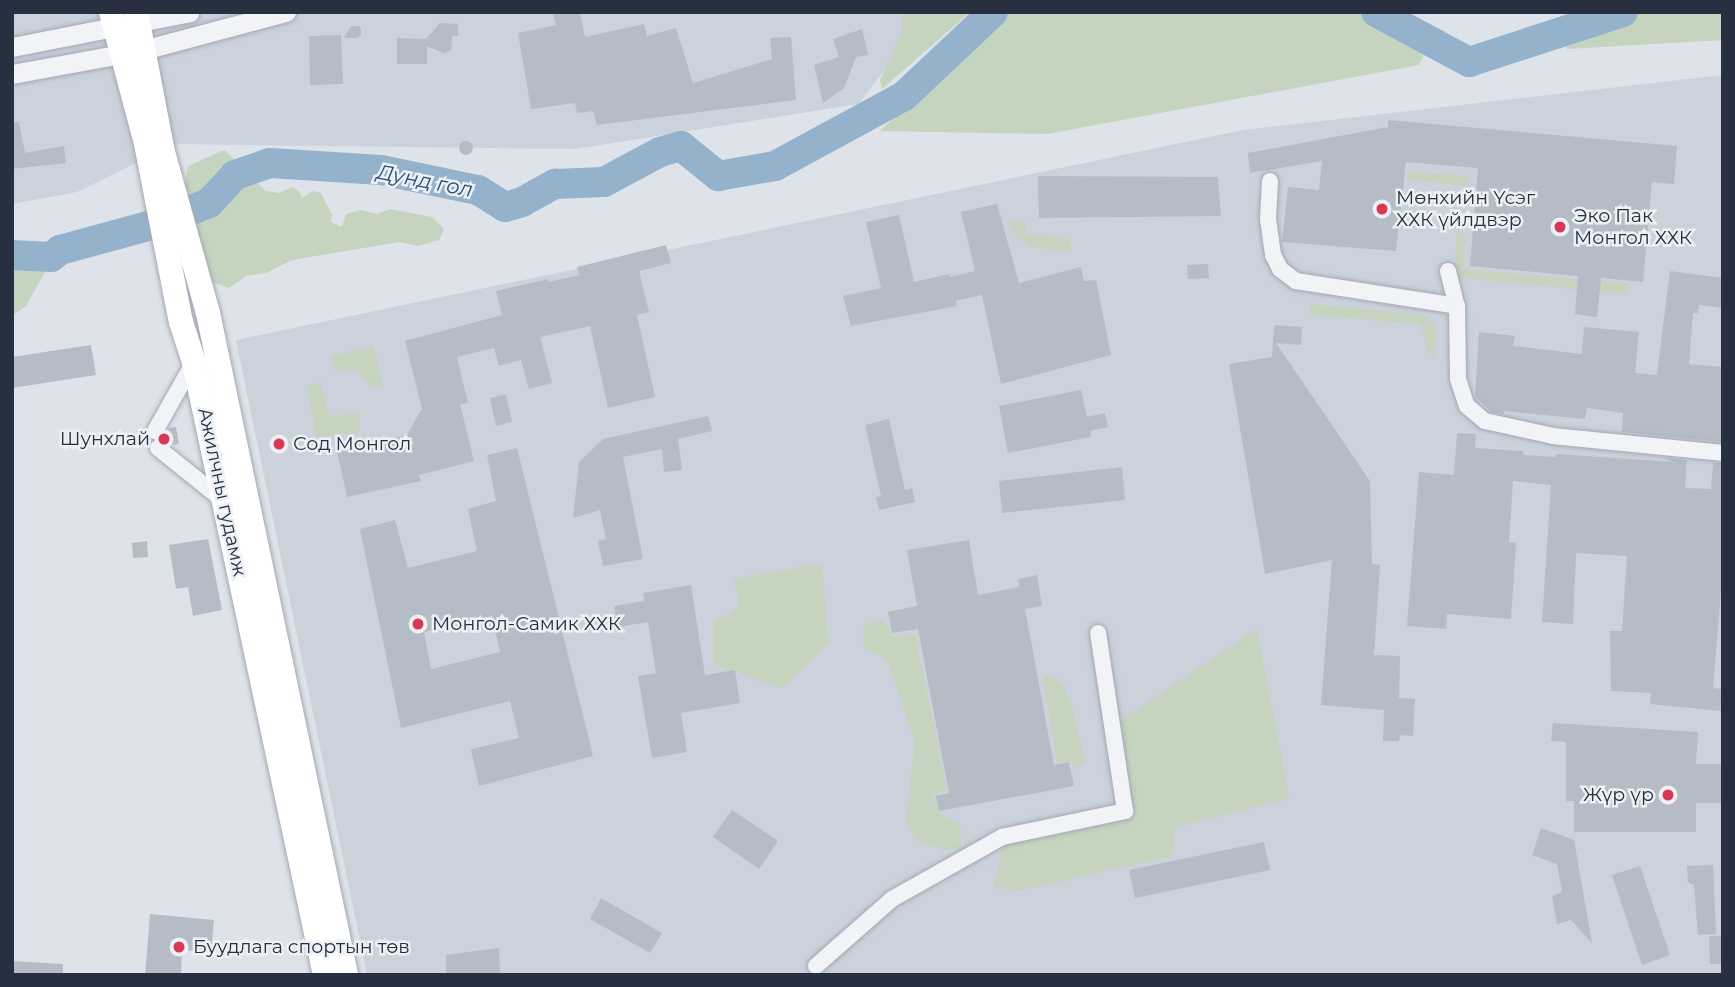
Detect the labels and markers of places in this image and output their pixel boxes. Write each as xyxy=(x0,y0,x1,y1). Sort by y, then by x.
place label: Мөнхийн Үсэг ХХК үйлдвэр xyxy=(1396,187,1535,231)
marker: Мөнхийн Үсэг ХХК үйлдвэр xyxy=(1374,201,1390,217)
place label: Эко Пак Монгол ХХК xyxy=(1574,205,1692,249)
marker: Эко Пак Монгол ХХК xyxy=(1552,219,1568,235)
place label: Шунхлай xyxy=(60,428,150,450)
marker: Шунхлай xyxy=(156,431,172,447)
place label: Сод Монгол xyxy=(293,433,411,455)
marker: Сод Монгол xyxy=(271,436,287,452)
place label: Монгол-Самик ХХК xyxy=(432,613,621,635)
marker: Монгол-Самик ХХК xyxy=(410,616,426,632)
place label: Жүр үр xyxy=(1583,784,1654,806)
marker: Жүр үр xyxy=(1660,787,1676,803)
place label: Буудлага спортын төв xyxy=(193,936,410,958)
marker: Буудлага спортын төв xyxy=(171,939,187,955)

